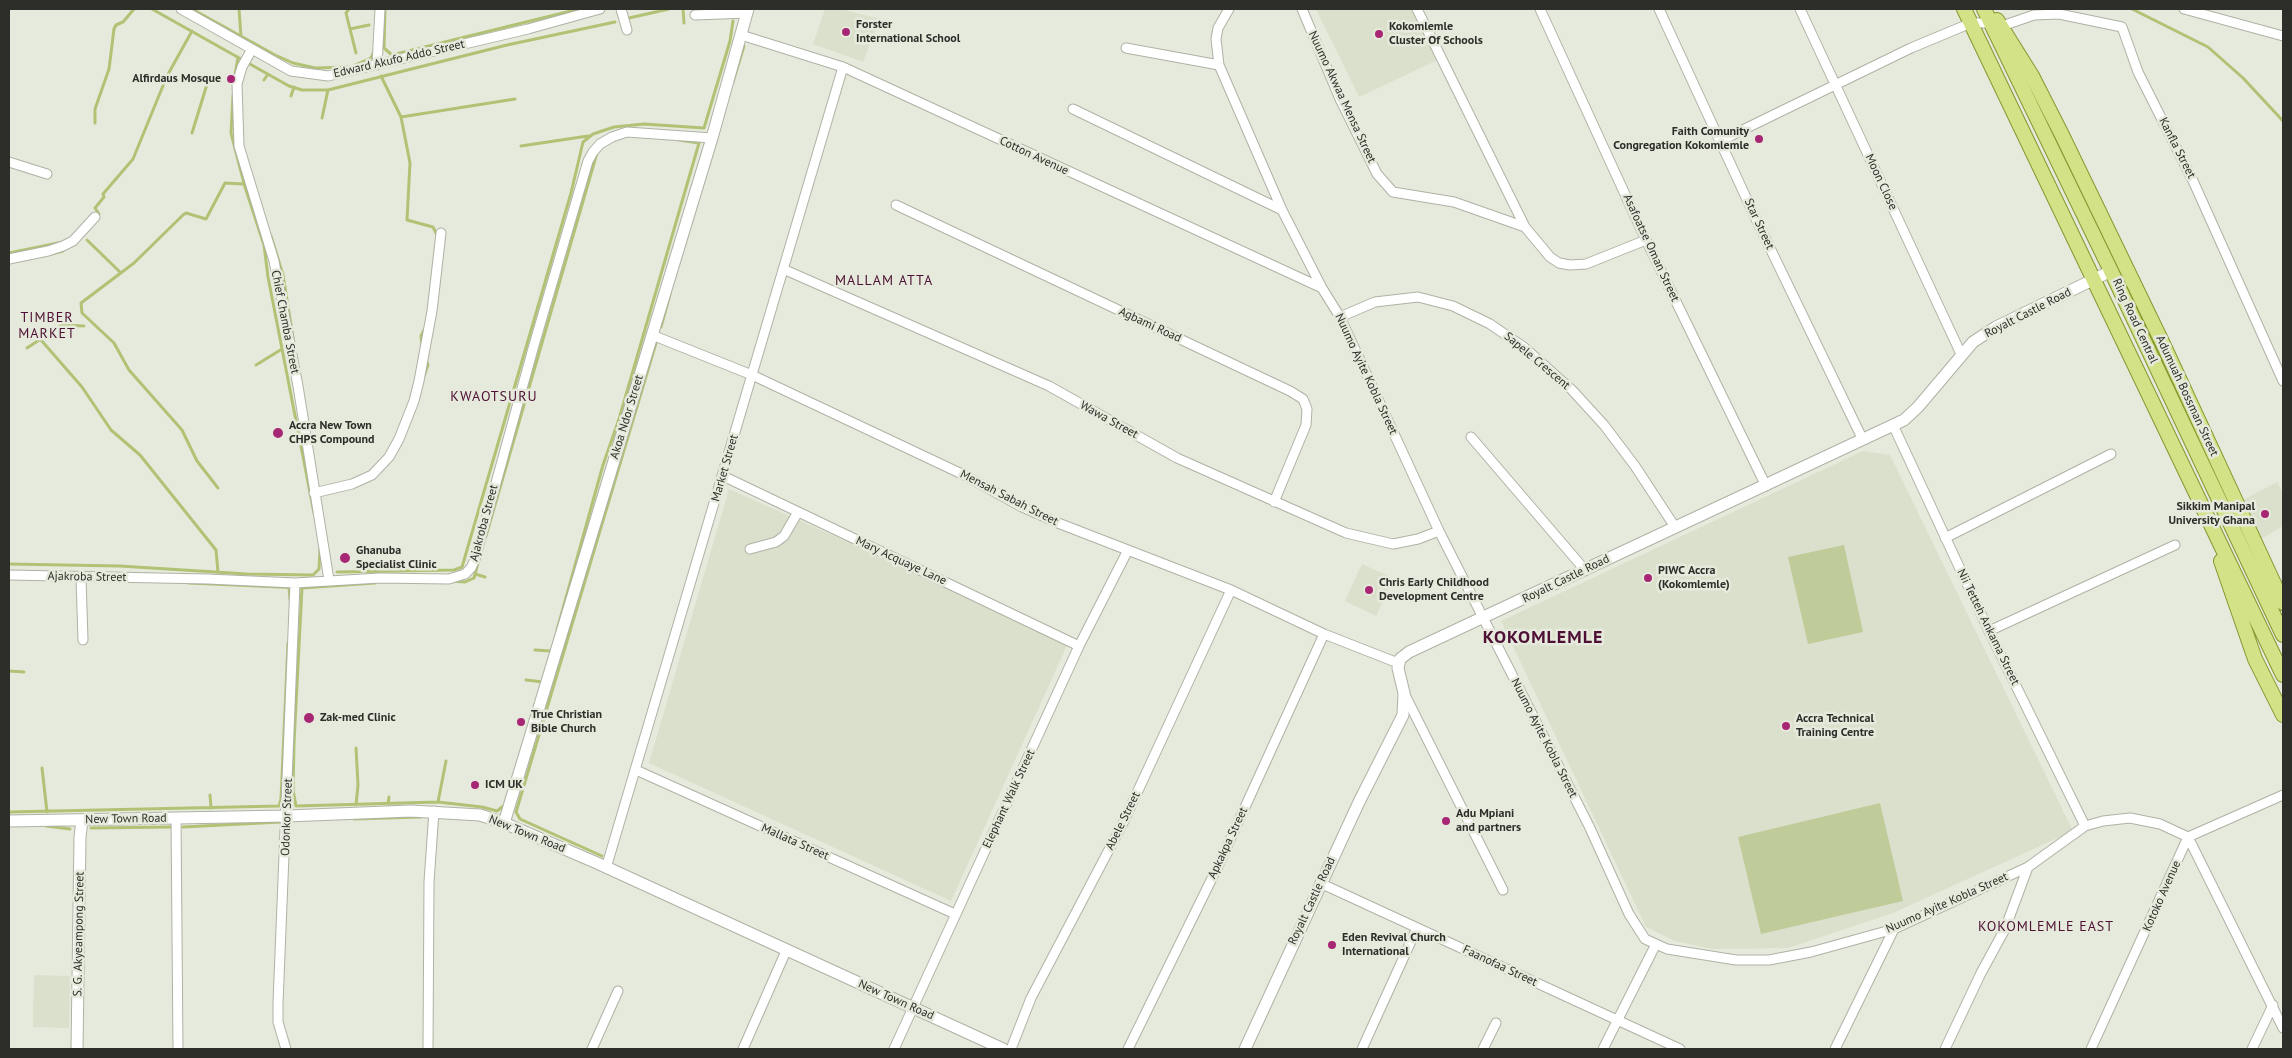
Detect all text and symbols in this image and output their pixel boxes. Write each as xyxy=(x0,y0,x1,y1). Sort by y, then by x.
place label: Forster International School xyxy=(856,18,960,46)
place label: Kokomlemle Cluster Of Schools xyxy=(1389,20,1483,48)
marker: Forster International School xyxy=(840,26,852,38)
marker: Kokomlemle Cluster Of Schools xyxy=(1373,28,1385,40)
street label: Nuumo Akwaa Mensa Street xyxy=(1305,29,1379,165)
street label: Edward Akufo Addo Street xyxy=(332,37,466,81)
place label: Alfirdaus Mosque xyxy=(132,72,221,86)
marker: Alfirdaus Mosque xyxy=(225,73,237,85)
street label: Kanfla Street xyxy=(2156,115,2198,181)
place label: Faith Comunity Congregation Kokomlemle xyxy=(1613,125,1749,153)
marker: Faith Comunity Congregation Kokomlemle xyxy=(1753,133,1765,145)
street label: Cotton Avenue xyxy=(997,134,1071,178)
street label: Moon Close xyxy=(1862,152,1900,212)
street label: Asafoatse Oman Street xyxy=(1620,192,1682,304)
street label: Star Street xyxy=(1741,196,1777,252)
street label: Chief Chamba Street xyxy=(268,269,302,375)
district label: MALLAM ATTA xyxy=(834,273,934,289)
street label: Ring Road Central xyxy=(2109,276,2161,366)
street label: Royalt Castle Road xyxy=(1982,285,2074,341)
street label: Agbami Road xyxy=(1116,304,1184,346)
district label: TIMBER MARKET xyxy=(18,310,76,342)
street label: Nuumo Ayite Kobla Street xyxy=(1332,311,1400,437)
street label: Sapele Crescent xyxy=(1501,329,1573,393)
street label: Adumuah Bossman Street xyxy=(2153,333,2221,459)
street label: Akoa Ndor Street xyxy=(607,373,647,461)
district label: KWAOTSURU xyxy=(449,389,539,405)
street label: Wawa Street xyxy=(1078,398,1140,442)
place label: Accra New Town CHPS Compound xyxy=(289,419,375,447)
marker: Accra New Town CHPS Compound xyxy=(271,426,285,440)
street label: Market Street xyxy=(709,433,741,503)
street label: Mensah Sabah Street xyxy=(958,467,1060,529)
street label: Ajakroba Street xyxy=(467,483,501,563)
place label: Sikkim Manipal University Ghana xyxy=(2168,500,2255,528)
marker: Sikkim Manipal University Ghana xyxy=(2259,508,2271,520)
street label: Mary Acquaye Lane xyxy=(853,534,949,588)
place label: Ghanuba Specialist Clinic xyxy=(356,544,437,572)
marker: Ghanuba Specialist Clinic xyxy=(338,551,352,565)
street label: Royalt Castle Road xyxy=(1520,552,1612,606)
place label: PIWC Accra (Kokomlemle) xyxy=(1658,564,1730,592)
street label: Nii Tetteh Ankama Street xyxy=(1954,566,2022,688)
street label: Ajakroba Street xyxy=(48,569,126,585)
marker: PIWC Accra (Kokomlemle) xyxy=(1642,572,1654,584)
place label: Chris Early Childhood Development Centre xyxy=(1379,576,1489,604)
marker: Chris Early Childhood Development Centre xyxy=(1363,584,1375,596)
district label: KOKOMLEMLE xyxy=(1481,627,1605,649)
street label: Nuumo Ayite Kobla Street xyxy=(1508,676,1580,800)
place label: True Christian Bible Church xyxy=(531,708,602,736)
marker: Zak-med Clinic xyxy=(302,711,316,725)
place label: Zak-med Clinic xyxy=(320,711,396,725)
place label: Accra Technical Training Centre xyxy=(1796,712,1874,740)
marker: True Christian Bible Church xyxy=(515,716,527,728)
marker: Accra Technical Training Centre xyxy=(1780,720,1792,732)
street label: Elephant Walk Street xyxy=(980,747,1038,851)
street label: Odonkor Street xyxy=(278,778,296,856)
place label: ICM UK xyxy=(485,778,523,792)
marker: ICM UK xyxy=(469,779,481,791)
street label: Abele Street xyxy=(1103,790,1143,852)
street label: Apkakpa Street xyxy=(1205,805,1251,881)
place label: Adu Mpiani and partners xyxy=(1456,807,1521,835)
street label: New Town Road xyxy=(85,811,167,827)
street label: New Town Road xyxy=(487,812,567,856)
marker: Adu Mpiani and partners xyxy=(1440,815,1452,827)
street label: Mallata Street xyxy=(759,821,831,863)
street label: Royalt Castle Road xyxy=(1285,855,1339,947)
street label: Kotoko Avenue xyxy=(2140,858,2184,934)
street label: Nuumo Ayite Kobla Street xyxy=(1884,870,2010,936)
street label: S. G. Akyeampong Street xyxy=(71,871,87,997)
district label: KOKOMLEMLE EAST xyxy=(1976,919,2116,935)
place label: Eden Revival Church International xyxy=(1342,931,1446,959)
marker: Eden Revival Church International xyxy=(1326,939,1338,951)
street label: Faanofaa Street xyxy=(1460,942,1540,990)
street label: New Town Road xyxy=(856,977,936,1023)

